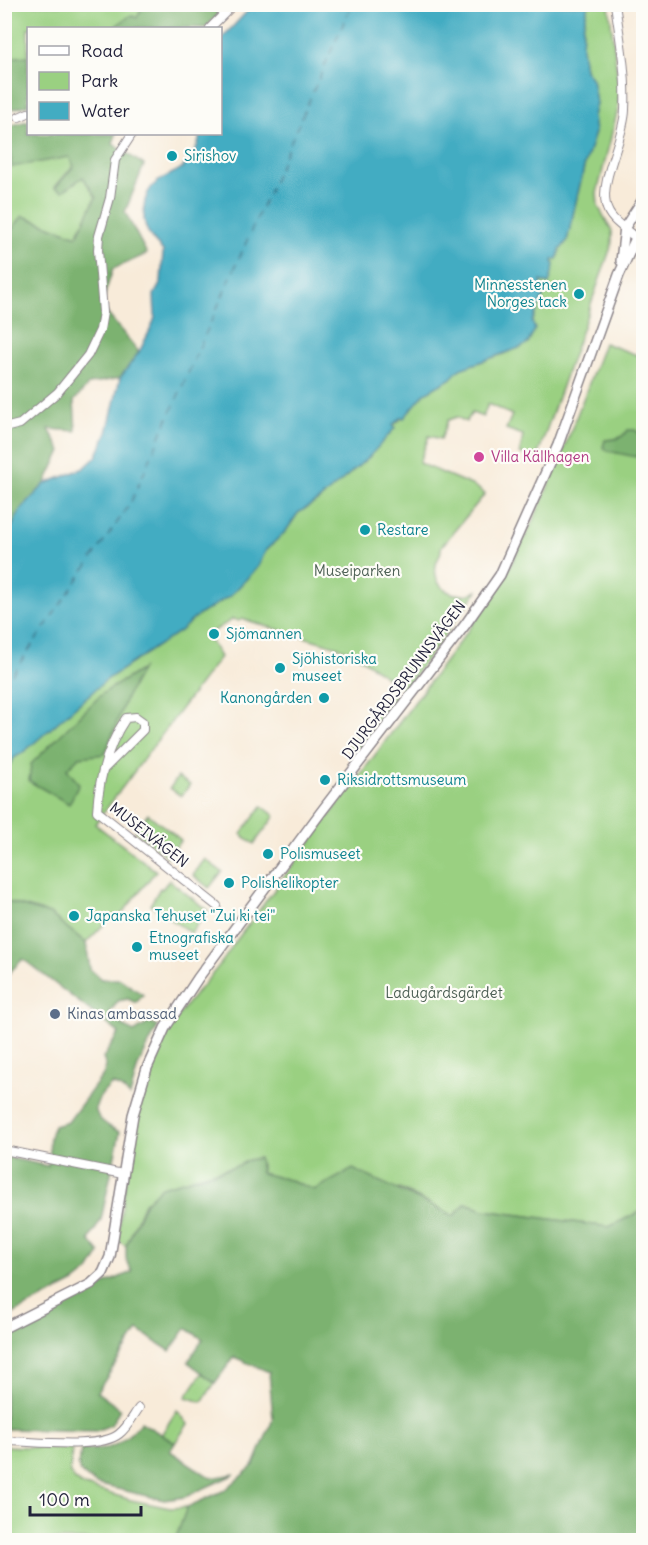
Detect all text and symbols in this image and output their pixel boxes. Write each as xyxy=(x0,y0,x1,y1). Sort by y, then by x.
legend xyxy=(27,27,222,135)
text: Road xyxy=(81,39,124,62)
text: Park xyxy=(81,69,118,92)
text: Water xyxy=(81,99,131,122)
place label: Sirishov xyxy=(184,146,236,165)
marker: Sirishov xyxy=(165,149,179,163)
place label: Minnesstenen Norges tack xyxy=(474,275,567,311)
marker: Minnesstenen Norges tack xyxy=(572,287,586,301)
place label: Villa Källhagen xyxy=(491,447,590,466)
marker: Villa Källhagen xyxy=(472,450,486,464)
place label: Restare xyxy=(377,520,429,539)
marker: Restare xyxy=(358,523,372,537)
park label: Museiparken xyxy=(314,561,401,580)
street label: DJURGÅRDSBRUNNSVÄGEN xyxy=(337,596,470,763)
place label: Sjömannen xyxy=(226,624,302,643)
marker: Sjömannen xyxy=(207,627,221,641)
place label: Sjöhistoriska museet xyxy=(292,649,377,685)
marker: Sjöhistoriska museet xyxy=(273,661,287,675)
place label: Kanongården xyxy=(220,688,312,707)
marker: Kanongården xyxy=(317,691,331,705)
place label: Riksidrottsmuseum xyxy=(337,770,466,789)
marker: Riksidrottsmuseum xyxy=(318,773,332,787)
street label: MUSEIVÄGEN xyxy=(106,798,192,871)
place label: Polismuseet xyxy=(280,844,361,863)
marker: Polismuseet xyxy=(261,847,275,861)
place label: Polishelikopter xyxy=(241,873,339,892)
marker: Polishelikopter xyxy=(222,876,236,890)
place label: Japanska Tehuset "Zui ki tei" xyxy=(86,906,275,925)
marker: Japanska Tehuset "Zui ki tei" xyxy=(67,909,81,923)
place label: Etnografiska museet xyxy=(149,928,234,964)
marker: Etnografiska museet xyxy=(130,940,144,954)
park label: Ladugårdsgärdet xyxy=(385,983,503,1002)
place label: Kinas ambassad xyxy=(67,1004,177,1023)
marker: Kinas ambassad xyxy=(48,1007,62,1021)
scale bar xyxy=(30,1479,141,1517)
text: 100 m xyxy=(39,1488,90,1511)

